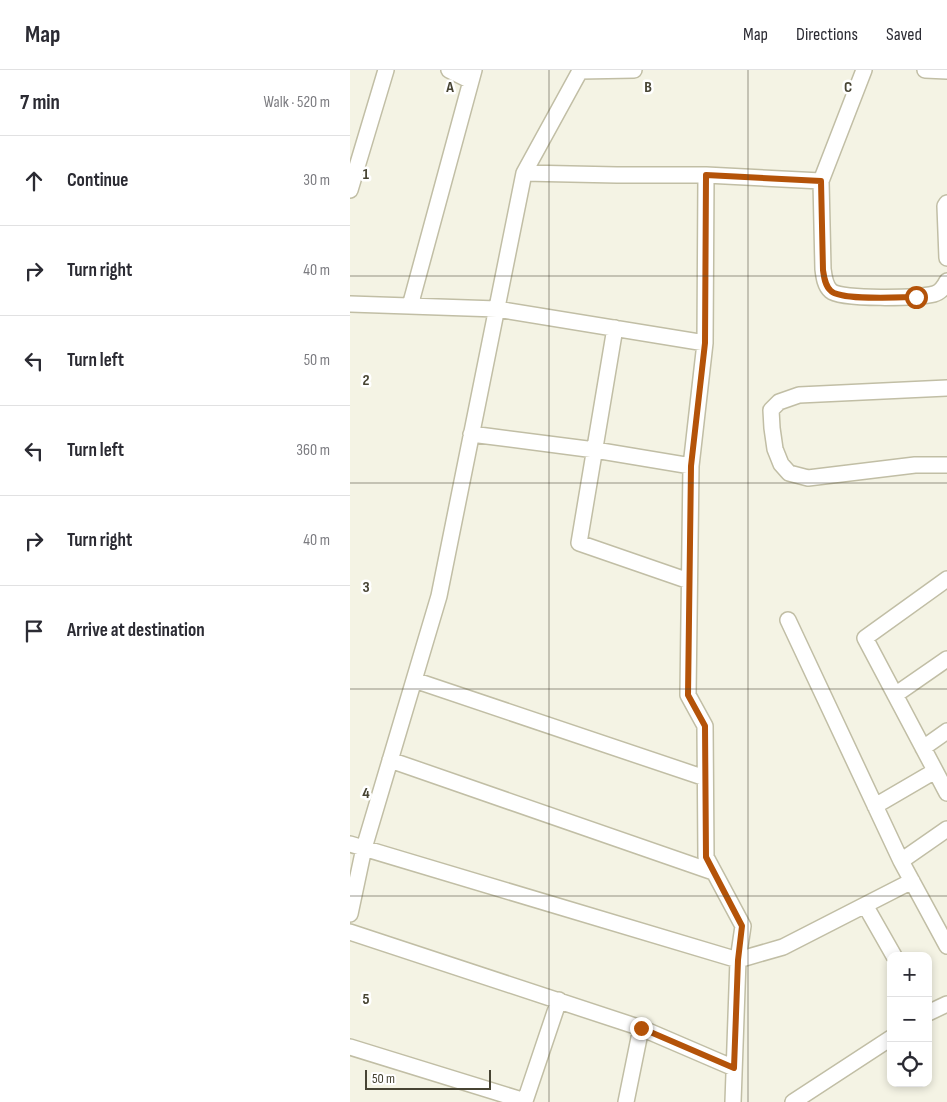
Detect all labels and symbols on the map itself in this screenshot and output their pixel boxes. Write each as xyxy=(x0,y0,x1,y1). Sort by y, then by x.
text: A xyxy=(445,78,454,97)
text: B xyxy=(644,78,652,97)
text: C xyxy=(844,78,852,97)
text: 1 xyxy=(363,165,370,184)
route start xyxy=(905,286,928,309)
text: 2 xyxy=(362,371,370,390)
text: 3 xyxy=(362,578,370,597)
text: 4 xyxy=(362,784,370,803)
text: 5 xyxy=(362,990,370,1009)
route end xyxy=(630,1017,653,1040)
scale bar xyxy=(365,1067,491,1090)

